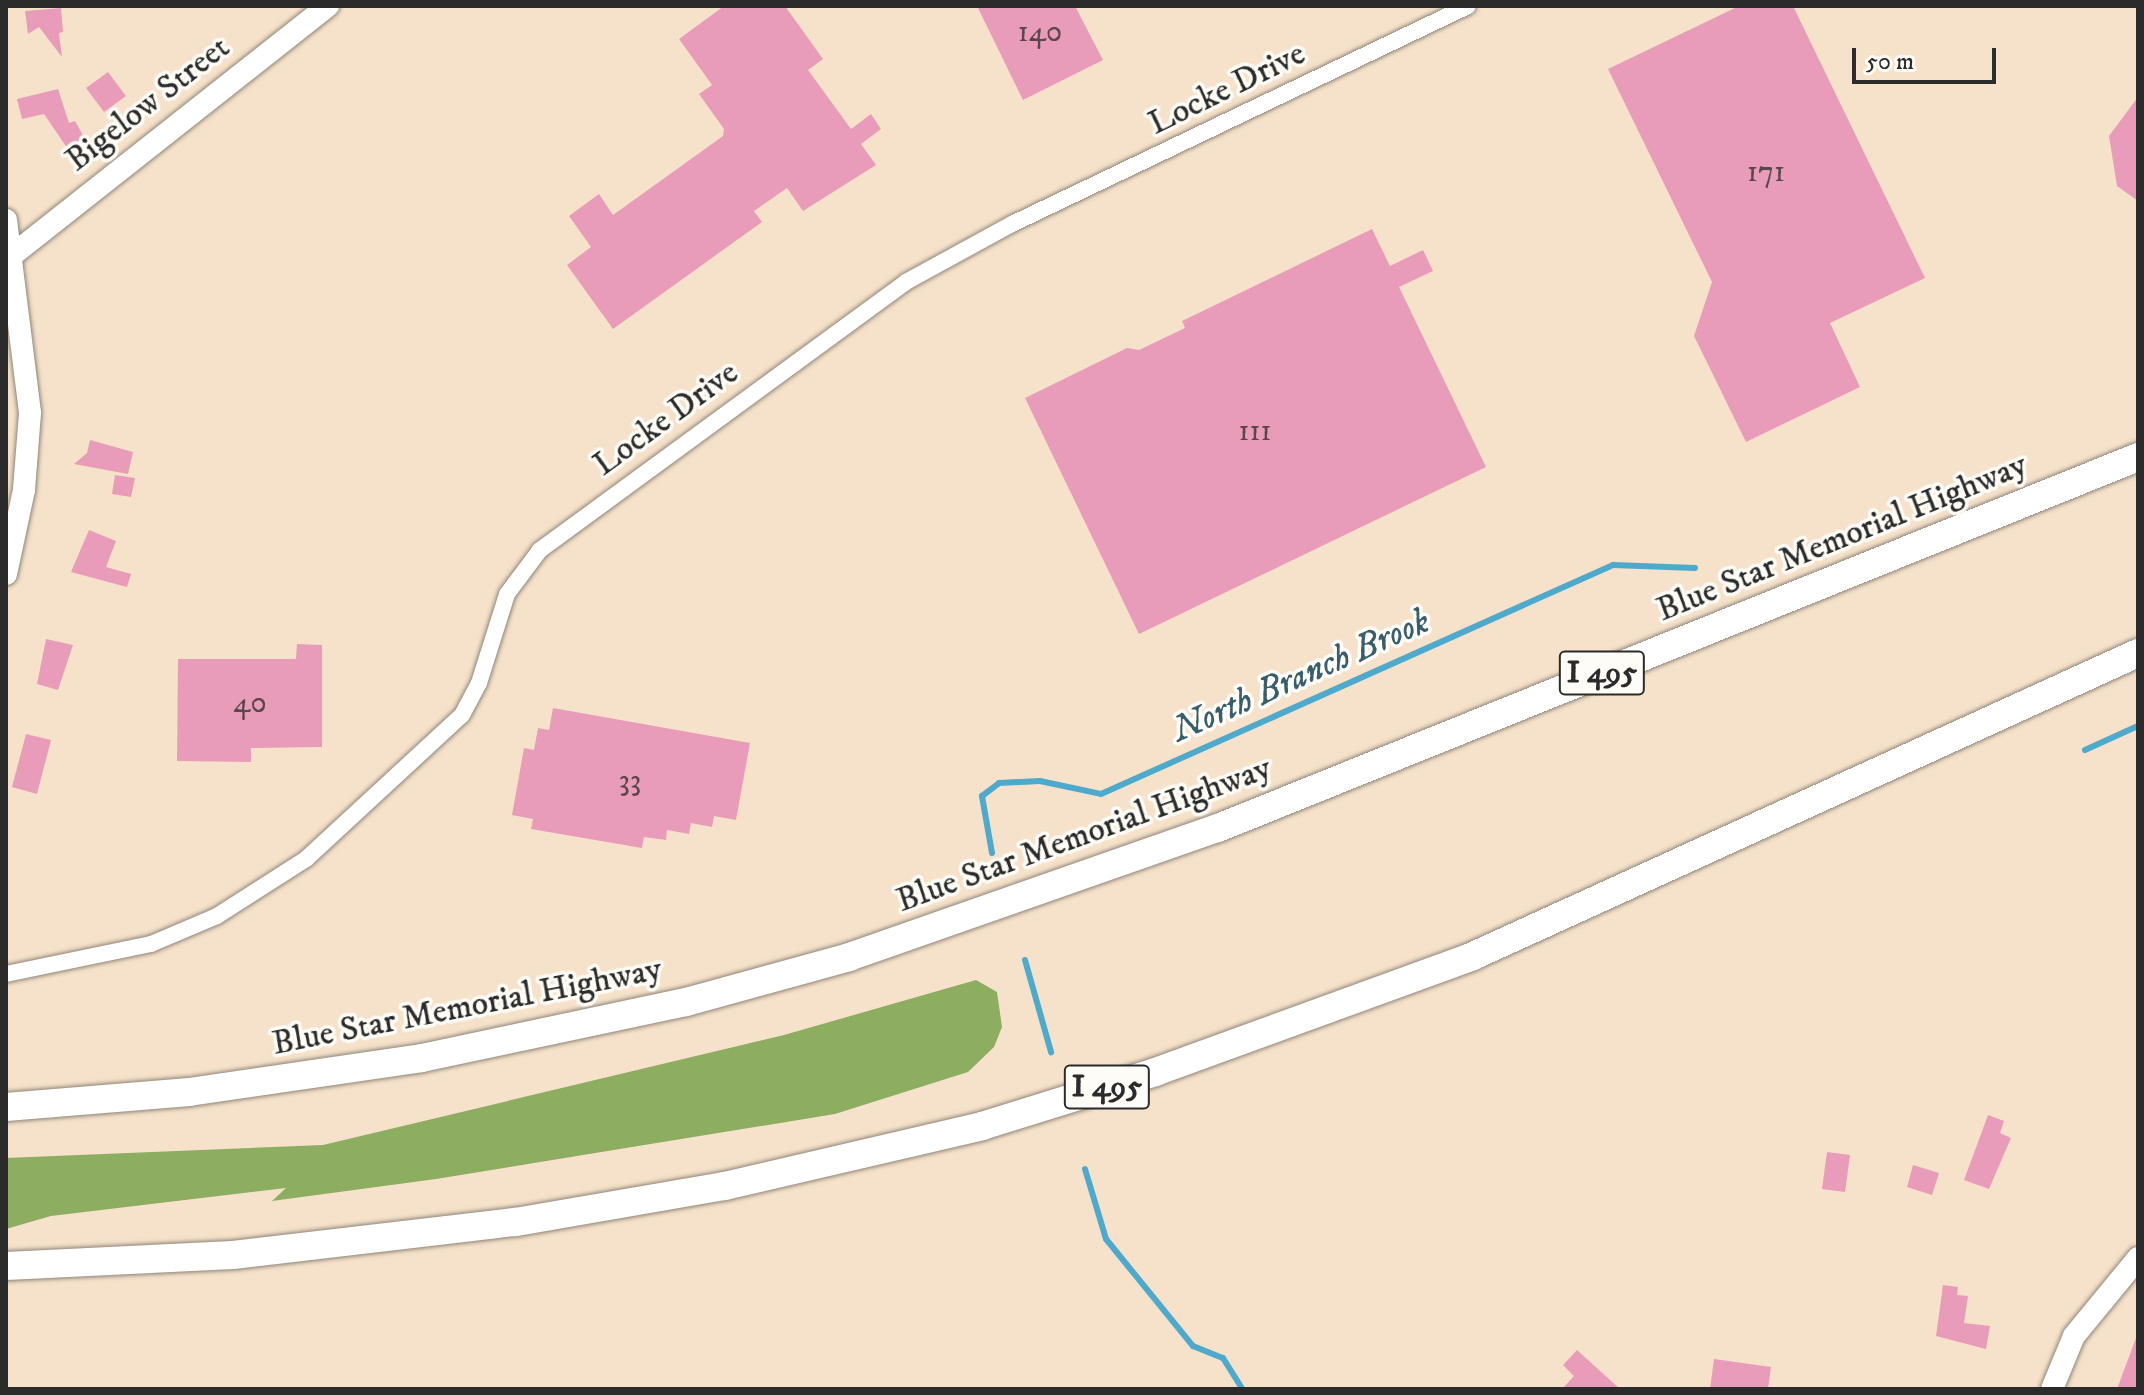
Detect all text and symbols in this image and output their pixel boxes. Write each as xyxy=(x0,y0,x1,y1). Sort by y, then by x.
house number: 140 xyxy=(1018,15,1062,51)
street label: Bigelow Street xyxy=(58,27,238,181)
scale bar xyxy=(1856,32,2000,82)
street label: Locke Drive xyxy=(1142,34,1312,144)
text: 50 m xyxy=(1866,47,1914,77)
house number: 171 xyxy=(1747,155,1785,191)
street label: Locke Drive xyxy=(586,353,746,485)
house number: 111 xyxy=(1238,414,1272,450)
street label: Blue Star Memorial Highway xyxy=(1651,445,2033,631)
water label: North Branch Brook xyxy=(1166,600,1436,752)
road number: I 495 xyxy=(1558,645,1646,701)
house number: 40 xyxy=(233,686,267,722)
street label: Blue Star Memorial Highway xyxy=(891,748,1277,922)
house number: 33 xyxy=(619,764,641,800)
street label: Blue Star Memorial Highway xyxy=(269,949,665,1065)
road number: I 495 xyxy=(1063,1059,1151,1115)

